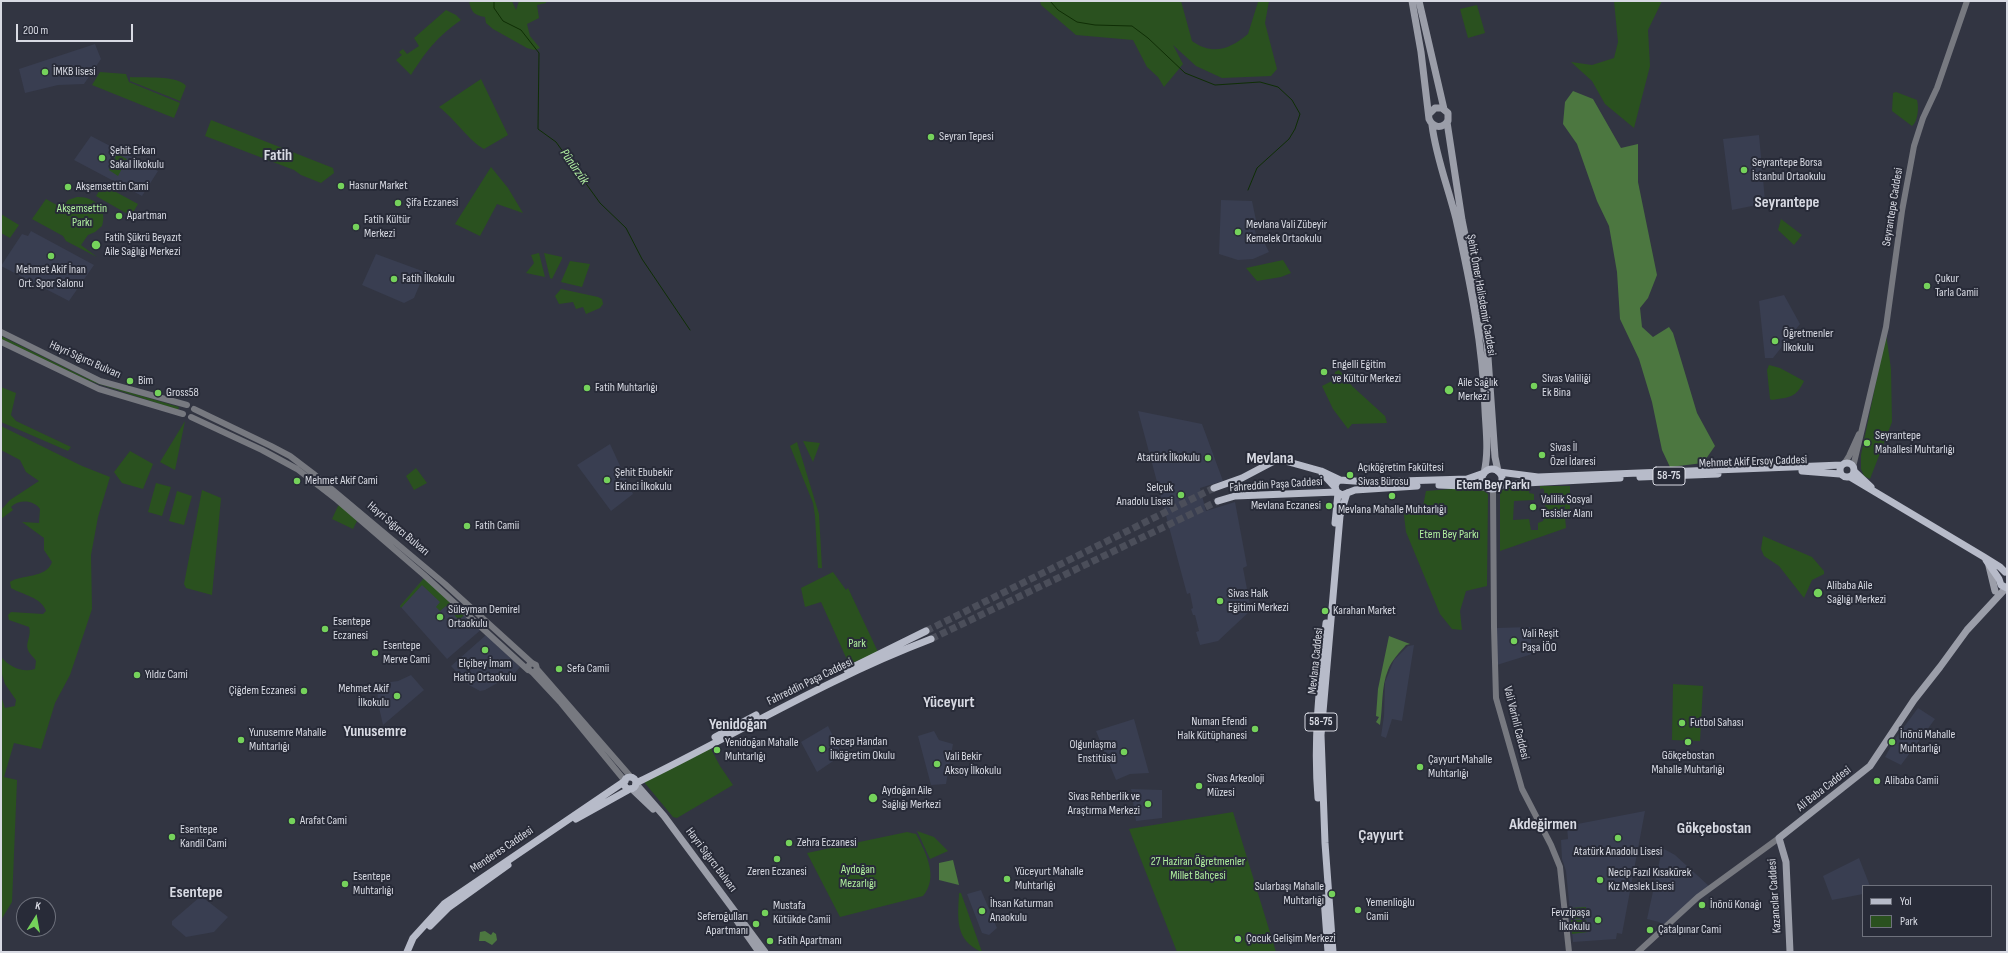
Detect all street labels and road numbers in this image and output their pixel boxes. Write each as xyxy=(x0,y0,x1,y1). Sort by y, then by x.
street label: Seyrantepe Caddesi xyxy=(1880,167,1906,247)
street label: Şehit Ömer Halisdemir Caddesi xyxy=(1463,233,1499,357)
street label: Hayri Sığırcı Bulvarı xyxy=(47,338,123,382)
street label: Mehmet Akif Ersoy Caddesi xyxy=(1699,453,1807,471)
road number: 58-75 xyxy=(1653,467,1685,485)
street label: Fahreddin Paşa Caddesi xyxy=(1229,475,1323,495)
street label: Hayri Sığırcı Bulvarı xyxy=(364,499,432,559)
street label: Mevlana Caddesi xyxy=(1305,627,1327,695)
street label: Fahreddin Paşa Caddesi xyxy=(765,655,855,709)
street label: Vali Varinli Caddesi xyxy=(1500,685,1532,761)
road number: 58-75 xyxy=(1305,713,1337,731)
street label: Ali Baba Caddesi xyxy=(1794,763,1854,815)
street label: Menderes Caddesi xyxy=(468,824,536,876)
street label: Hayri Sığırcı Bulvarı xyxy=(682,825,740,895)
street label: Kazancılar Caddesi xyxy=(1765,858,1785,934)

